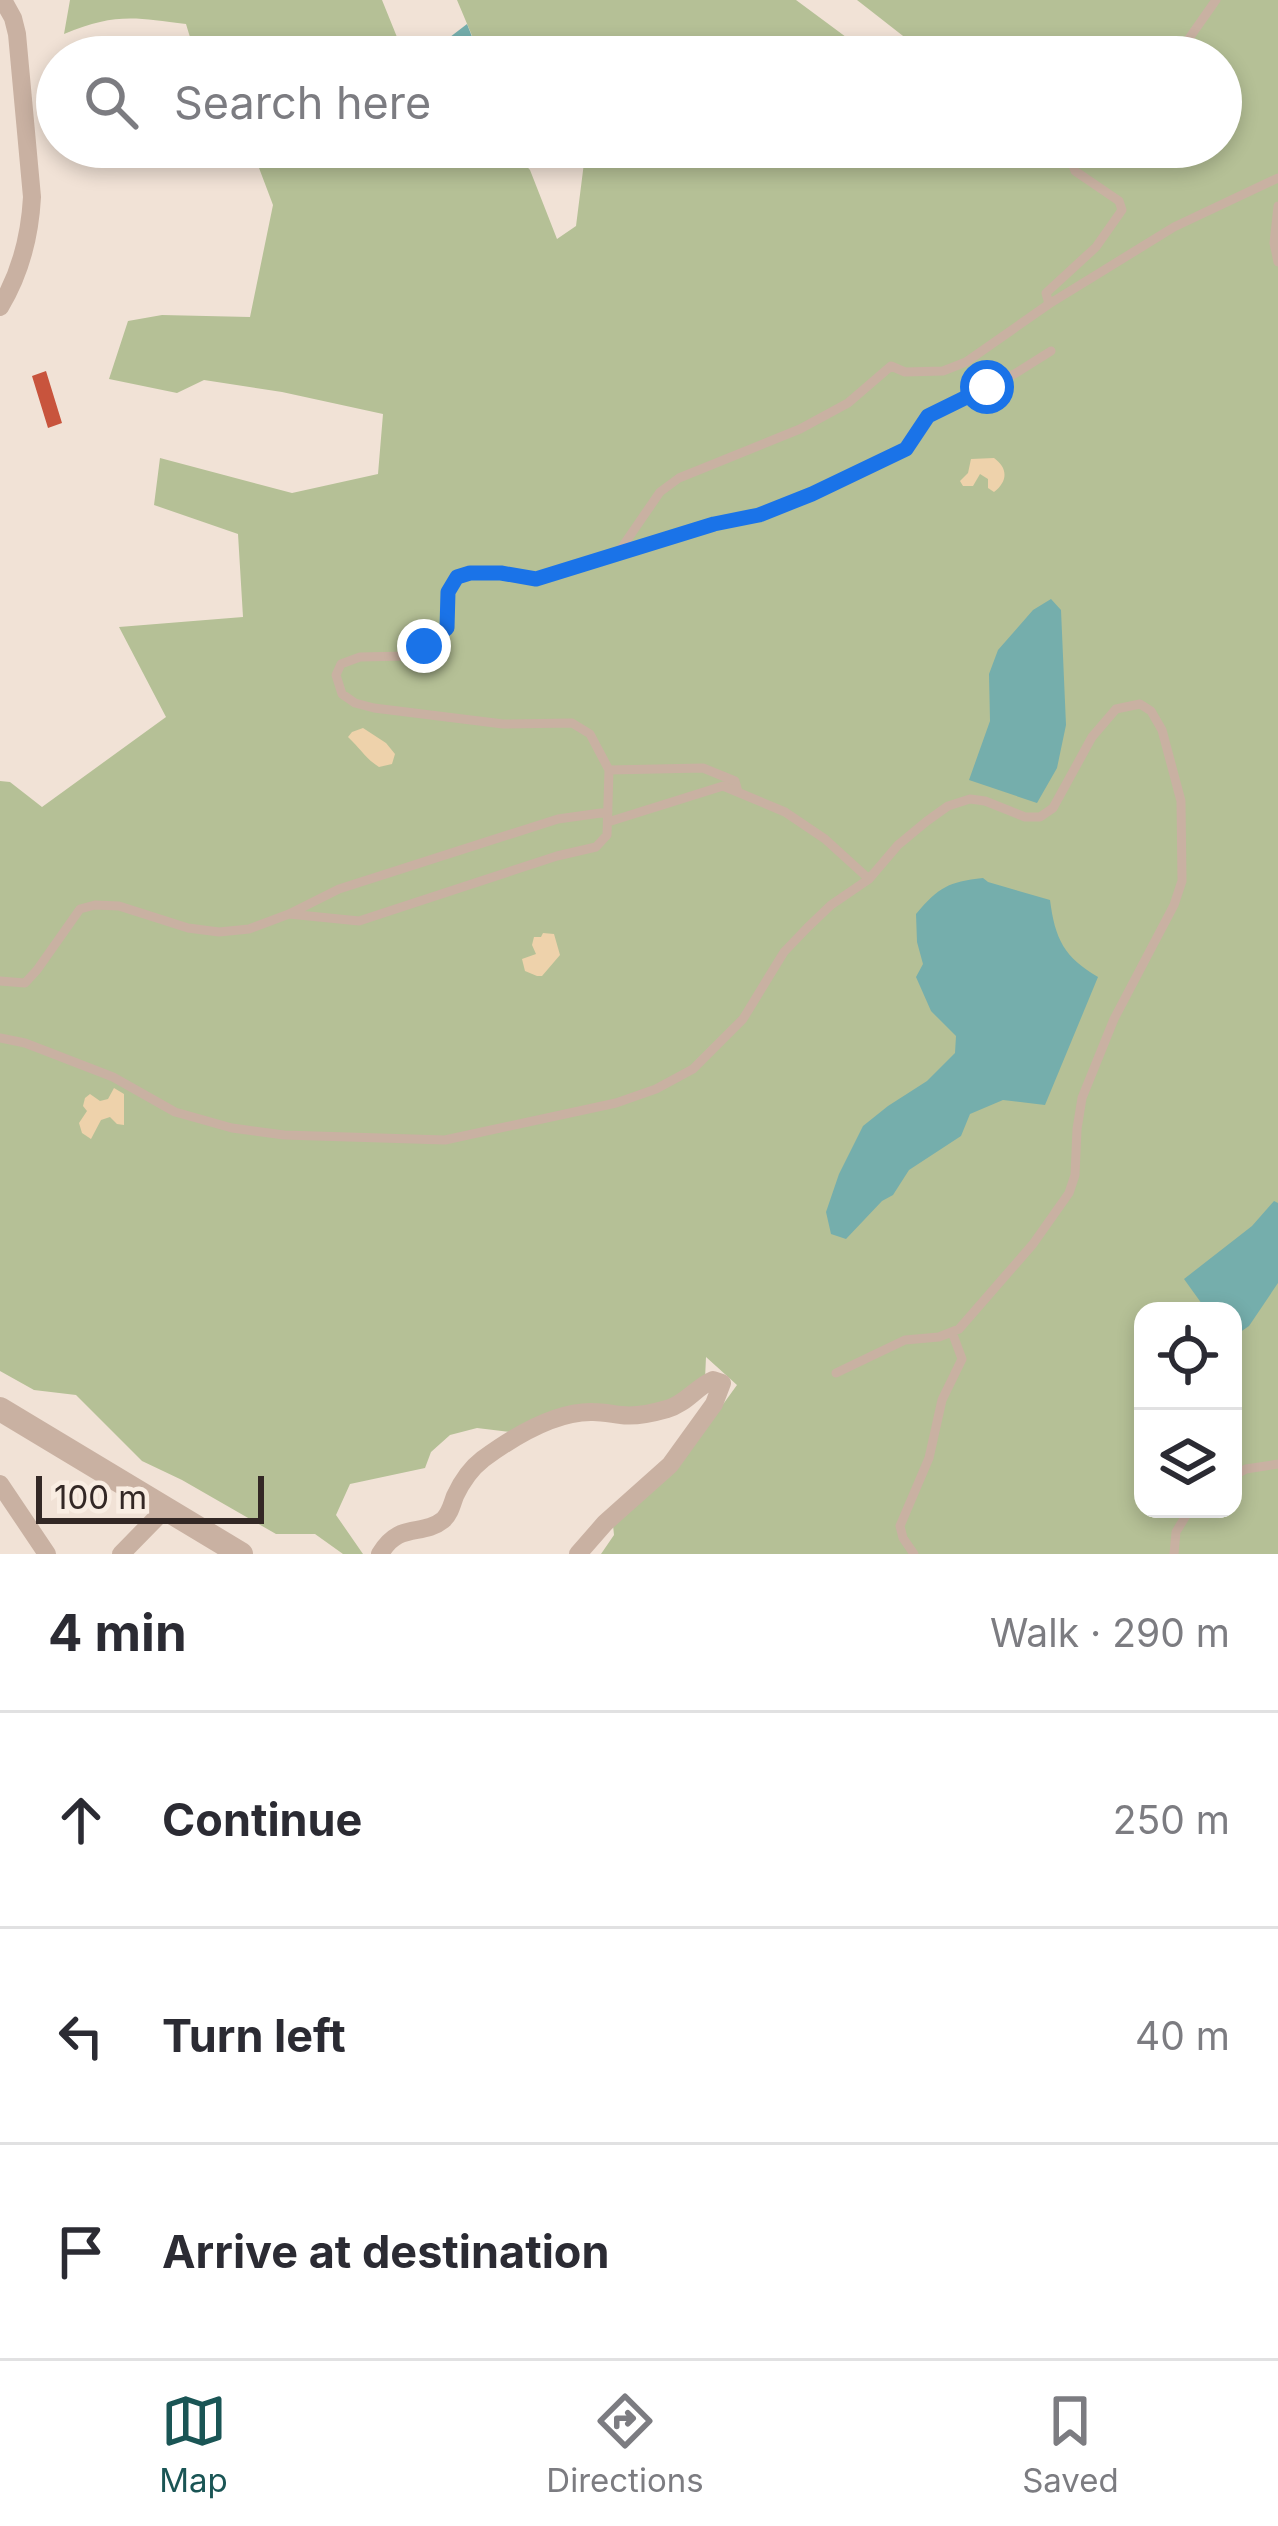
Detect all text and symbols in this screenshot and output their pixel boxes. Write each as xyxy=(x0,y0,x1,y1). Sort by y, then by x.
search box xyxy=(36,36,1242,168)
icon: search xyxy=(78,69,144,135)
text: Search here xyxy=(174,75,431,130)
route start xyxy=(960,360,1014,414)
route end xyxy=(397,619,451,673)
map controls xyxy=(1134,1302,1242,1518)
button: locate xyxy=(1134,1302,1242,1410)
button: layers xyxy=(1134,1410,1242,1518)
scale bar xyxy=(36,1470,264,1523)
text: 100 m xyxy=(54,1477,147,1517)
text: 4 min xyxy=(48,1602,187,1663)
text: Walk · 290 m xyxy=(990,1609,1230,1656)
icon: ahead xyxy=(48,1787,114,1853)
text: Continue xyxy=(162,1792,362,1847)
text: 250 m xyxy=(1113,1796,1230,1843)
icon: left xyxy=(48,2003,114,2069)
text: Turn left xyxy=(162,2008,346,2063)
text: 40 m xyxy=(1135,2012,1230,2059)
icon: arrive xyxy=(48,2219,114,2285)
text: Arrive at destination xyxy=(162,2224,609,2279)
tab: Map xyxy=(159,2388,228,2500)
tab: Directions xyxy=(546,2388,704,2500)
tab: Saved xyxy=(1022,2388,1119,2500)

